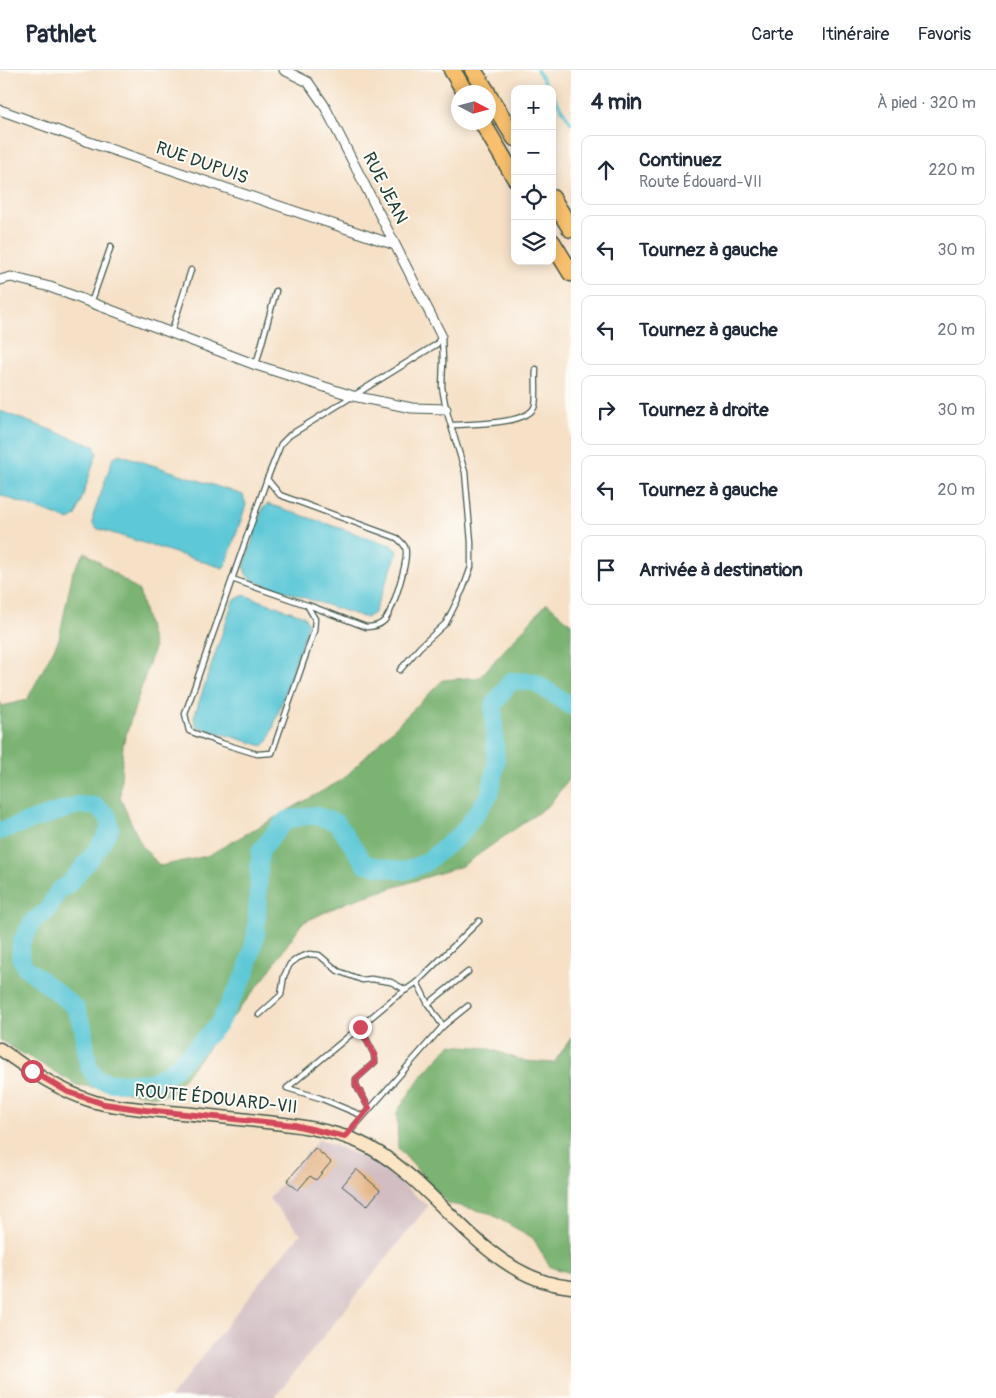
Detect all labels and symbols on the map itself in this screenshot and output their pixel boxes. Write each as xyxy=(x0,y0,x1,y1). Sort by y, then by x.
north arrow xyxy=(451,85,496,130)
street label: RUE DUPUIS xyxy=(153,136,251,190)
street label: RUE JEAN xyxy=(357,148,413,228)
route end xyxy=(349,1016,372,1039)
route start xyxy=(21,1060,44,1083)
street label: ROUTE ÉDOUARD-VII xyxy=(133,1079,299,1119)

